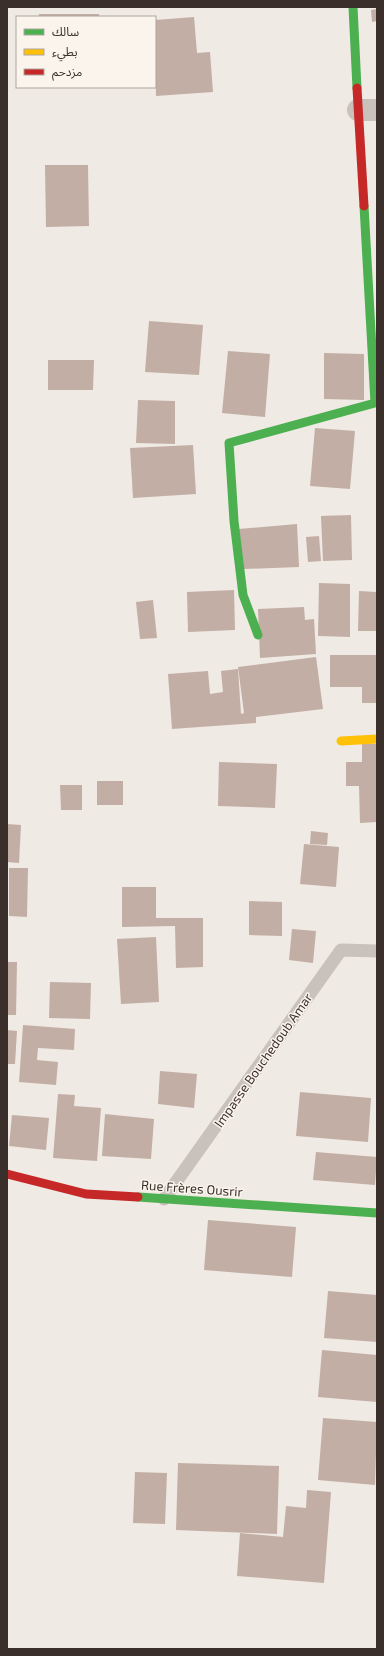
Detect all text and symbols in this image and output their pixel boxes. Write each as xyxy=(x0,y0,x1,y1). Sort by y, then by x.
legend xyxy=(16,16,156,88)
text: سالك xyxy=(52,24,79,38)
text: بطيء xyxy=(52,44,78,62)
text: مزدحم xyxy=(52,64,82,81)
street label: Impasse Bouchedoub Amar xyxy=(210,990,316,1130)
street label: Rue Frères Ousrir xyxy=(141,1176,243,1200)

